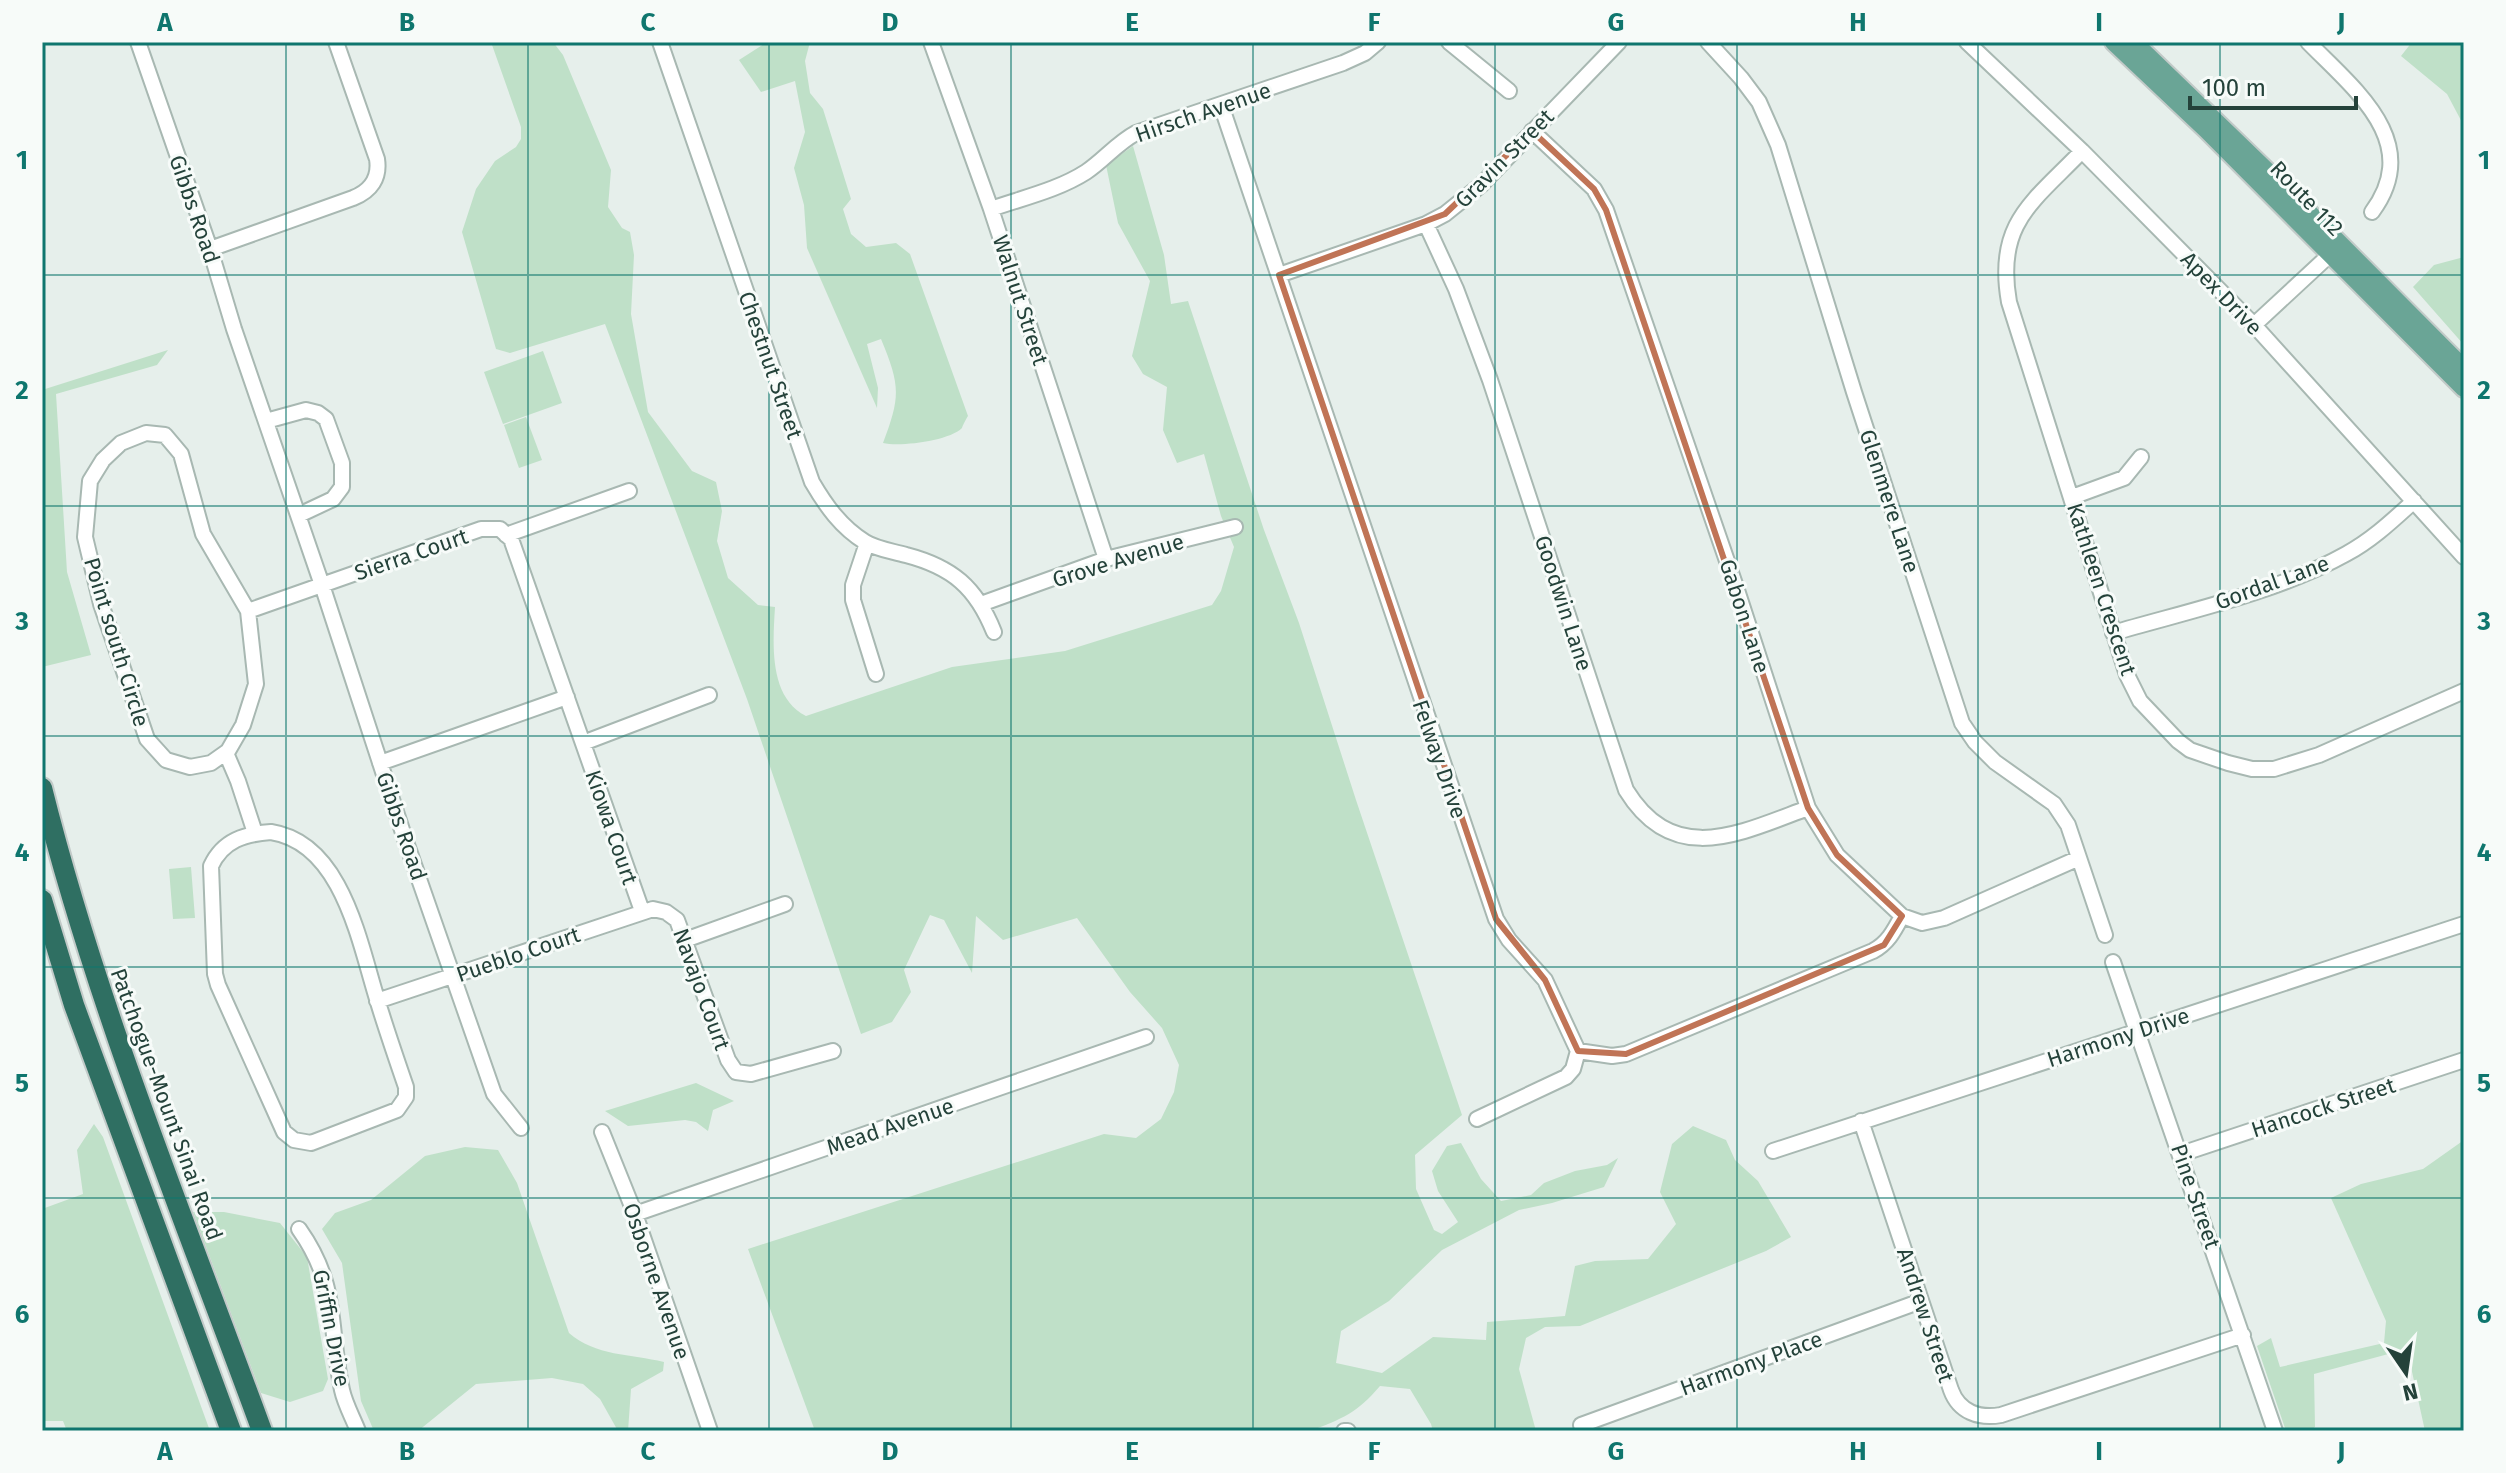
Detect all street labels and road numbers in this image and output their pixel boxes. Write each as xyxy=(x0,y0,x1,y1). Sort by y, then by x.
street label: Hirsch Avenue xyxy=(1132,77,1275,148)
street label: Gravin Street xyxy=(1449,103,1559,213)
street label: Gibbs Road xyxy=(163,151,226,267)
street label: Route 112 xyxy=(2264,155,2349,241)
street label: Walnut Street xyxy=(987,232,1054,369)
street label: Apex Drive xyxy=(2175,246,2268,341)
street label: Chestnut Street xyxy=(733,288,808,443)
street label: Glenmere Lane xyxy=(1854,426,1925,576)
street label: Kathleen Crescent xyxy=(2061,500,2142,679)
street label: Sierra Court xyxy=(351,522,471,586)
street label: Grove Avenue xyxy=(1049,528,1187,593)
street label: Goodwin Lane xyxy=(1529,532,1598,674)
street label: Gordal Lane xyxy=(2211,549,2333,616)
street label: Point south Circle xyxy=(78,554,155,730)
street label: Gabon Lane xyxy=(1713,556,1776,676)
street label: Felway Drive xyxy=(1407,696,1472,822)
street label: Kiowa Court xyxy=(579,766,644,888)
street label: Gibbs Road xyxy=(370,768,433,884)
street label: Pueblo Court xyxy=(453,921,584,988)
street label: Navajo Court xyxy=(667,925,736,1054)
street label: Patchogue-Mount Sinai Road xyxy=(105,964,228,1244)
street label: Harmony Drive xyxy=(2044,1002,2193,1073)
street label: Hancock Street xyxy=(2248,1071,2399,1143)
street label: Mead Avenue xyxy=(823,1092,957,1161)
street label: Pine Street xyxy=(2165,1140,2226,1252)
street label: Osborne Avenue xyxy=(617,1199,696,1363)
street label: Andrew Street xyxy=(1891,1245,1960,1386)
street label: Griffin Drive xyxy=(307,1267,356,1389)
street label: Harmony Place xyxy=(1676,1325,1826,1402)

